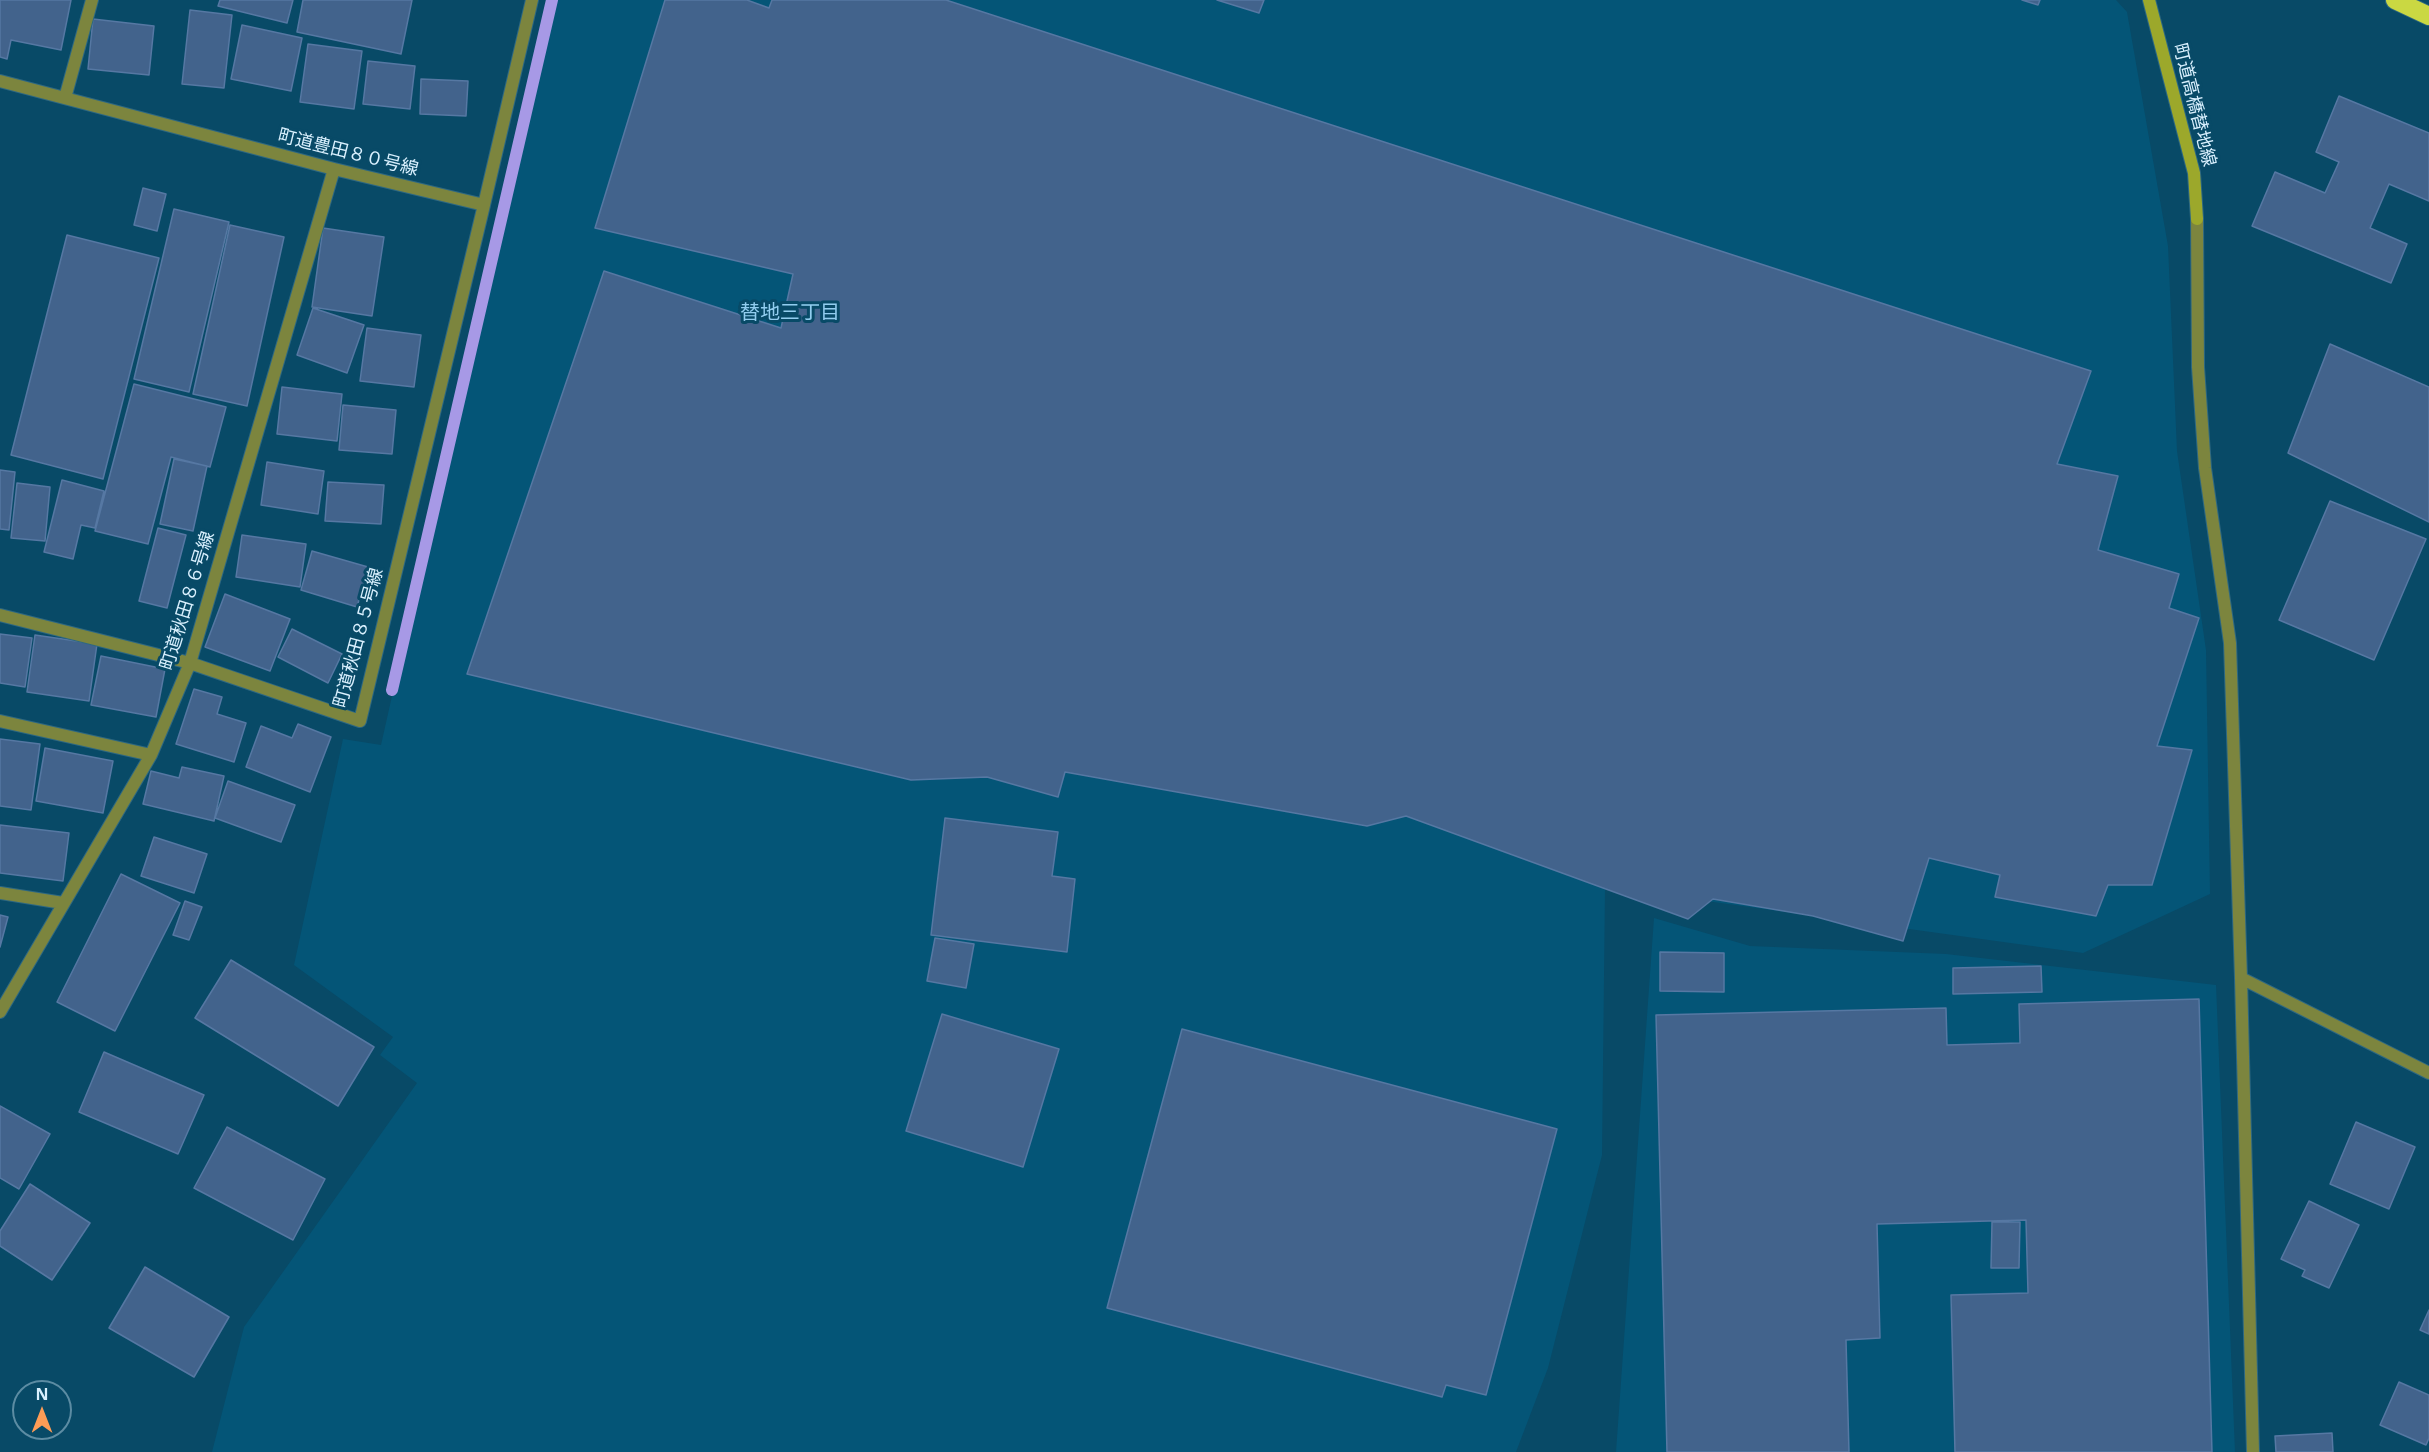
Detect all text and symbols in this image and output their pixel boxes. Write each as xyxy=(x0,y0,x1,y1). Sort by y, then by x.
street label: 町道高橋替地線 xyxy=(2168,41,2220,169)
street label: 町道豊田８０号線 xyxy=(276,125,420,181)
district label: 替地三丁目 xyxy=(740,301,840,325)
street label: 町道秋田８６号線 xyxy=(157,529,219,673)
street label: 町道秋田８５号線 xyxy=(330,566,388,710)
north arrow xyxy=(12,1380,72,1440)
text: N xyxy=(35,1383,49,1405)

